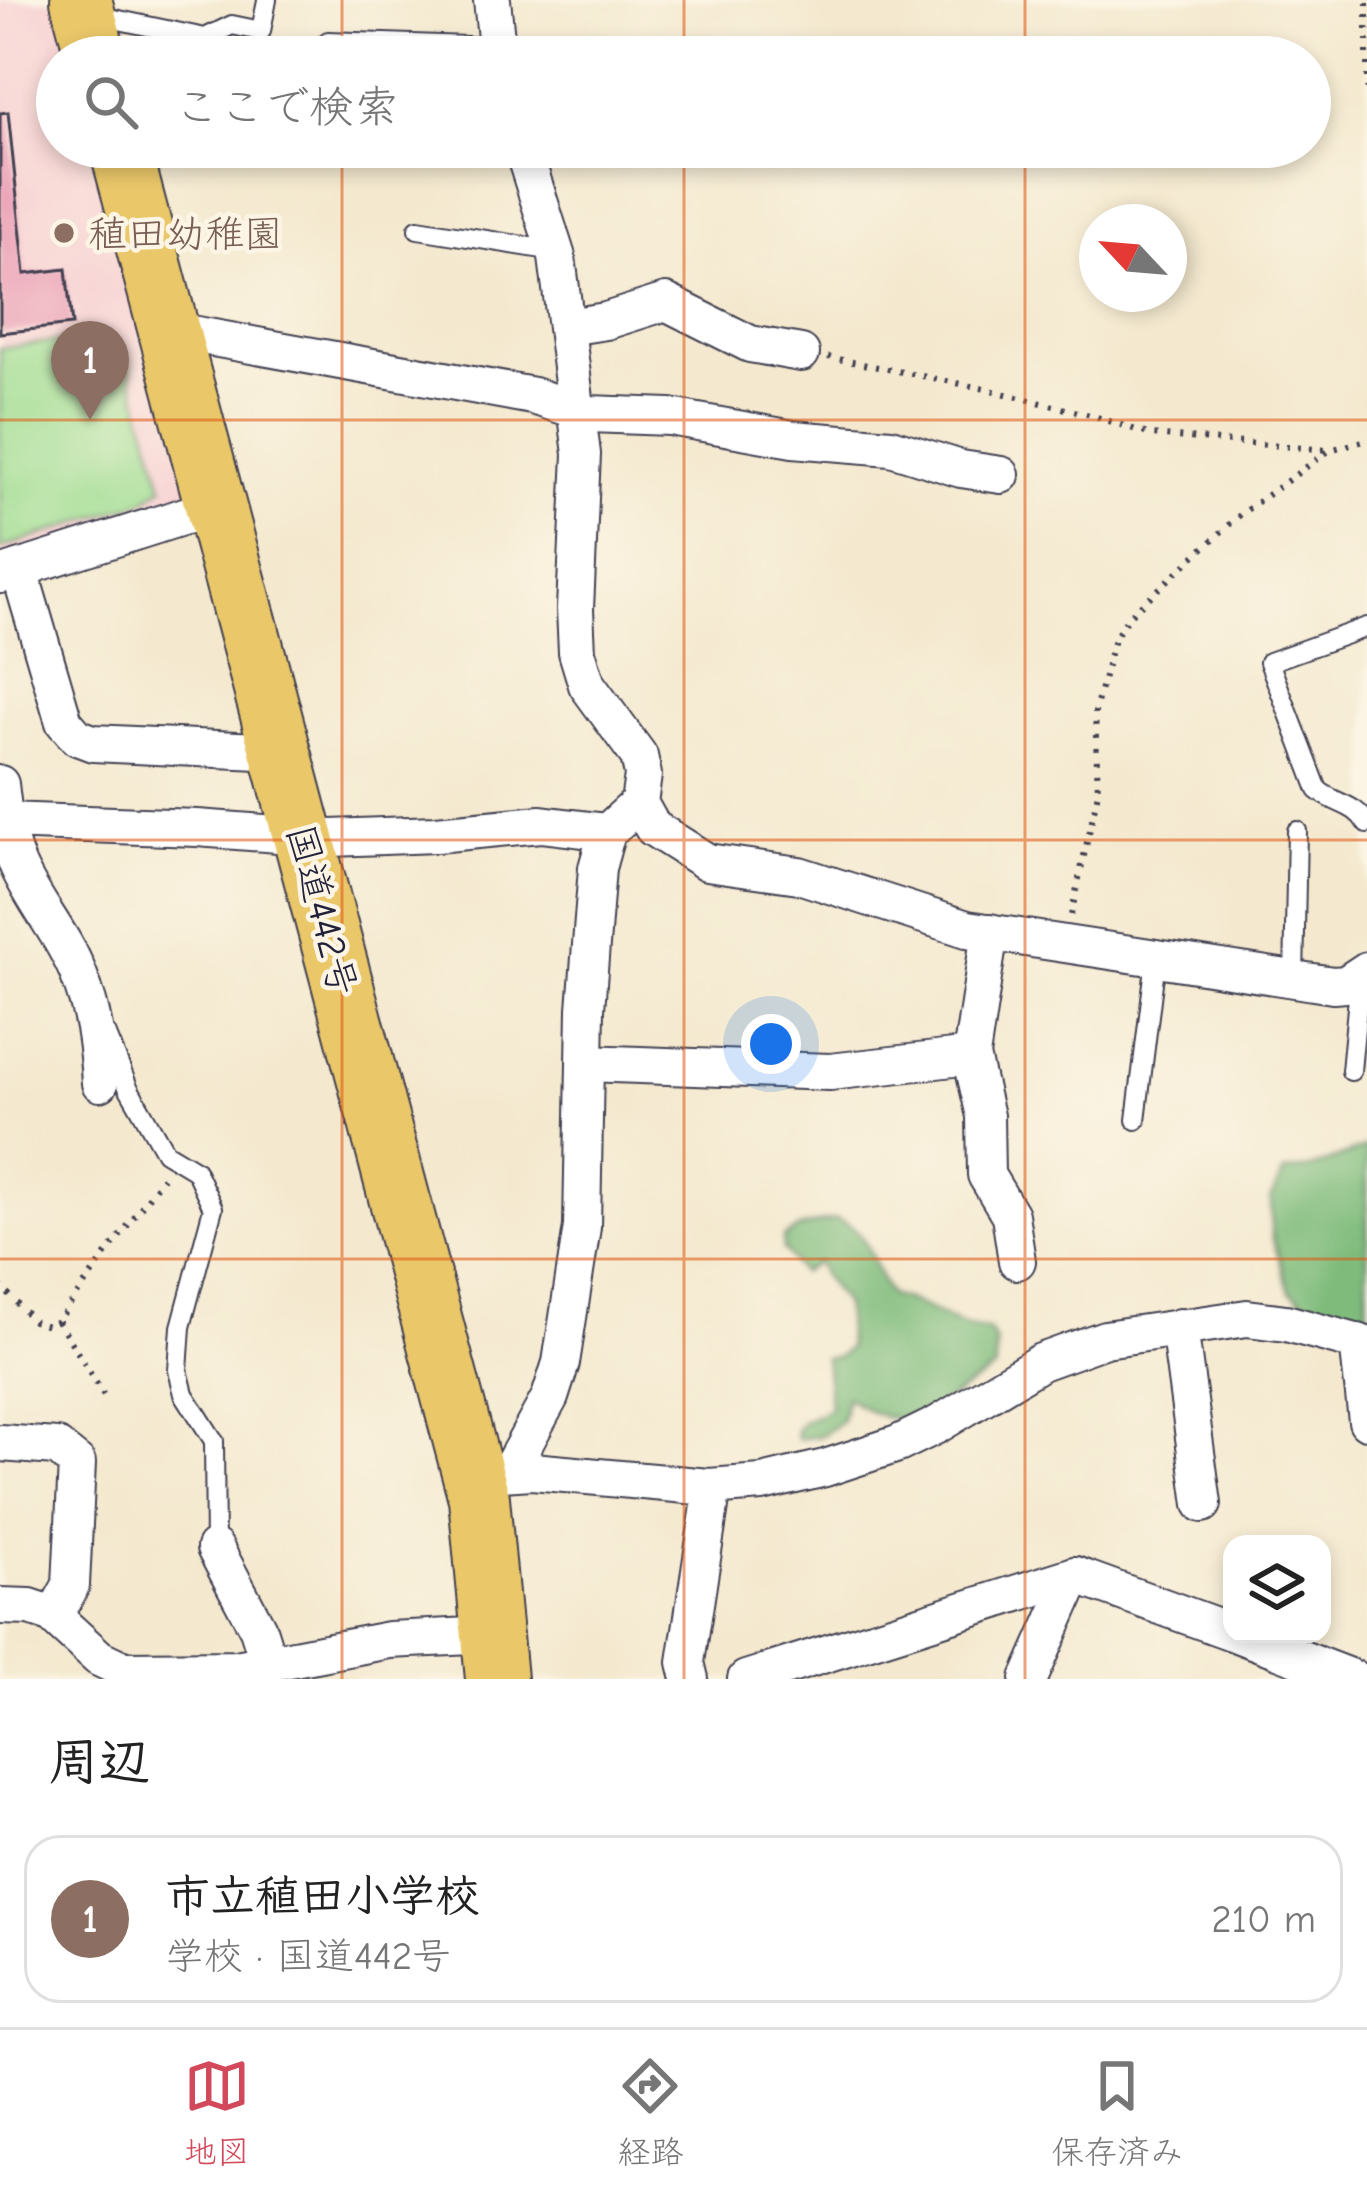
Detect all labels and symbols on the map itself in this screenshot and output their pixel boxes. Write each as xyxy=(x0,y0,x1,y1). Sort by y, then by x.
north arrow xyxy=(1079,204,1187,312)
place label: 稙田幼稚園 xyxy=(88,212,283,257)
marker: 稙田幼稚園 xyxy=(51,220,77,246)
pin: 1 xyxy=(51,321,129,420)
street label: 国道442号 xyxy=(277,820,366,1001)
your location xyxy=(741,1014,801,1074)

